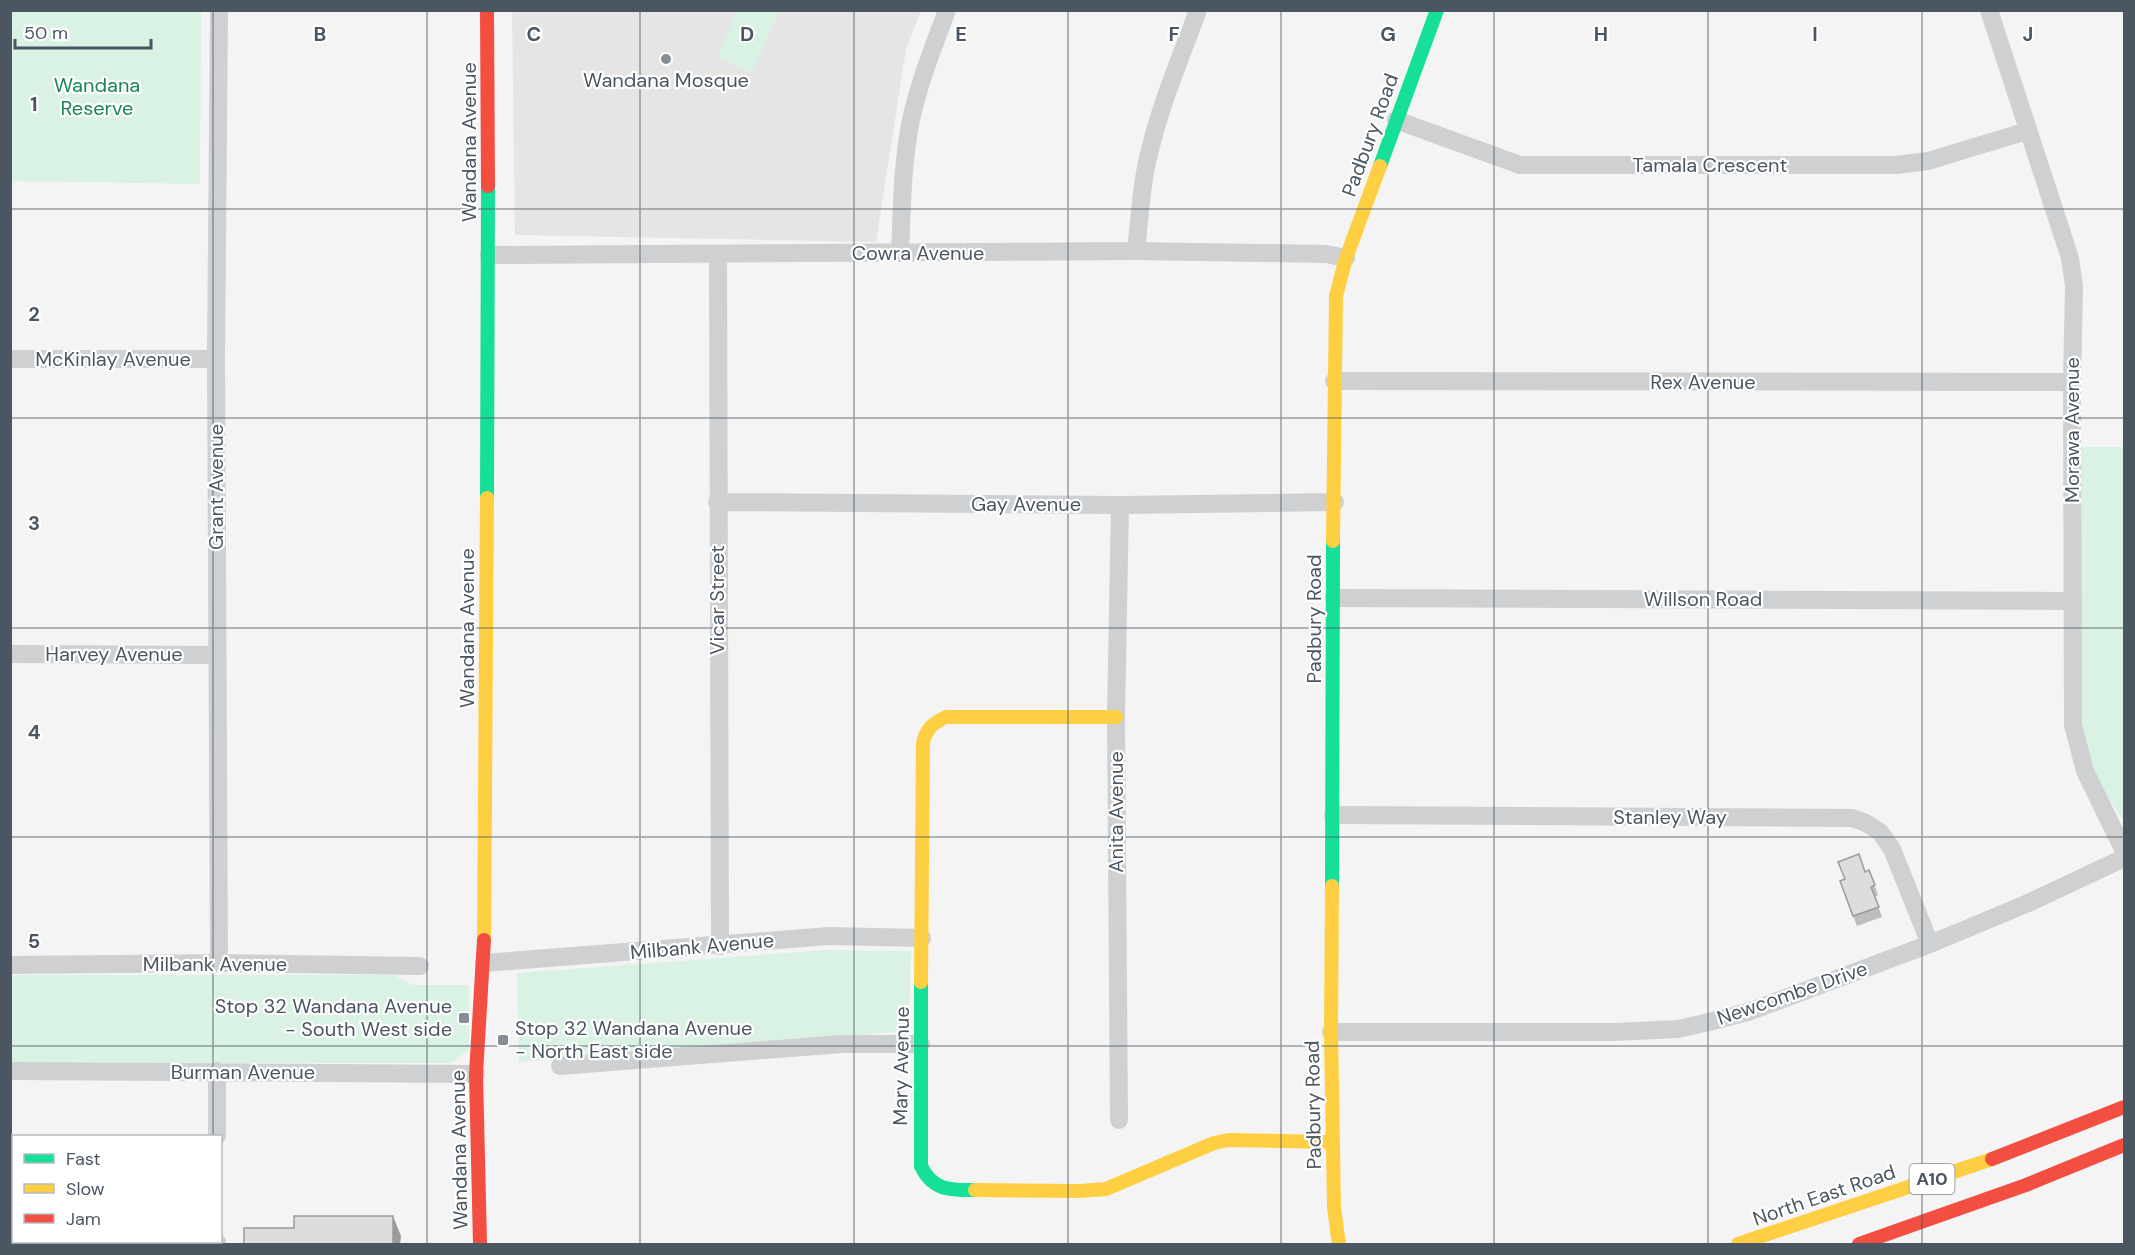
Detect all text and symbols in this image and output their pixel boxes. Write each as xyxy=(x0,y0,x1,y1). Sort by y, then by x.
scale bar xyxy=(15,12,152,50)
text: 50 m xyxy=(24,21,68,45)
text: B xyxy=(314,21,326,47)
text: C xyxy=(527,21,541,47)
text: D xyxy=(740,21,754,47)
text: E xyxy=(955,21,967,47)
text: F xyxy=(1168,21,1180,47)
text: G xyxy=(1380,21,1396,47)
text: H xyxy=(1594,21,1608,47)
text: I xyxy=(1812,21,1818,47)
text: J xyxy=(2023,21,2033,47)
marker: Wandana Mosque xyxy=(659,52,673,66)
street label: Wandana Avenue xyxy=(456,62,482,222)
place label: Wandana Mosque xyxy=(583,67,749,93)
street label: Padbury Road xyxy=(1336,70,1404,200)
park label: Wandana Reserve xyxy=(54,72,140,121)
text: 1 xyxy=(30,91,38,117)
street label: Tamala Crescent xyxy=(1633,152,1788,178)
street label: Cowra Avenue xyxy=(852,240,984,266)
text: 2 xyxy=(28,301,40,327)
street label: McKinlay Avenue xyxy=(35,346,191,372)
street label: Morawa Avenue xyxy=(2059,357,2085,503)
street label: Rex Avenue xyxy=(1650,369,1756,395)
street label: Grant Avenue xyxy=(203,424,229,550)
street label: Gay Avenue xyxy=(971,491,1081,517)
text: 3 xyxy=(28,510,40,536)
street label: Vicar Street xyxy=(704,545,730,655)
street label: Wandana Avenue xyxy=(454,548,480,708)
street label: Padbury Road xyxy=(1301,555,1327,683)
street label: Willson Road xyxy=(1644,586,1762,612)
street label: Harvey Avenue xyxy=(45,641,183,667)
text: 4 xyxy=(28,719,41,745)
street label: Anita Avenue xyxy=(1103,751,1129,873)
street label: Stanley Way xyxy=(1613,804,1727,830)
street label: Milbank Avenue xyxy=(629,927,775,965)
text: 5 xyxy=(28,928,40,954)
street label: Milbank Avenue xyxy=(143,951,287,977)
street label: Newcombe Drive xyxy=(1713,955,1871,1031)
place label: Stop 32 Wandana Avenue - South West side xyxy=(215,993,452,1042)
street label: Mary Avenue xyxy=(887,1006,915,1126)
marker: Stop 32 Wandana Avenue - South West side xyxy=(457,1011,471,1025)
place label: Stop 32 Wandana Avenue - North East side xyxy=(515,1015,752,1064)
marker: Stop 32 Wandana Avenue - North East side xyxy=(496,1033,510,1047)
street label: Padbury Road xyxy=(1299,1040,1327,1170)
street label: Burman Avenue xyxy=(171,1059,315,1085)
street label: Wandana Avenue xyxy=(445,1070,473,1230)
legend xyxy=(12,1135,222,1243)
text: Fast xyxy=(66,1147,101,1171)
street label: North East Road xyxy=(1749,1158,1899,1232)
road number: A10 xyxy=(1910,1164,1954,1194)
text: Slow xyxy=(66,1177,105,1201)
text: Jam xyxy=(66,1207,101,1231)

